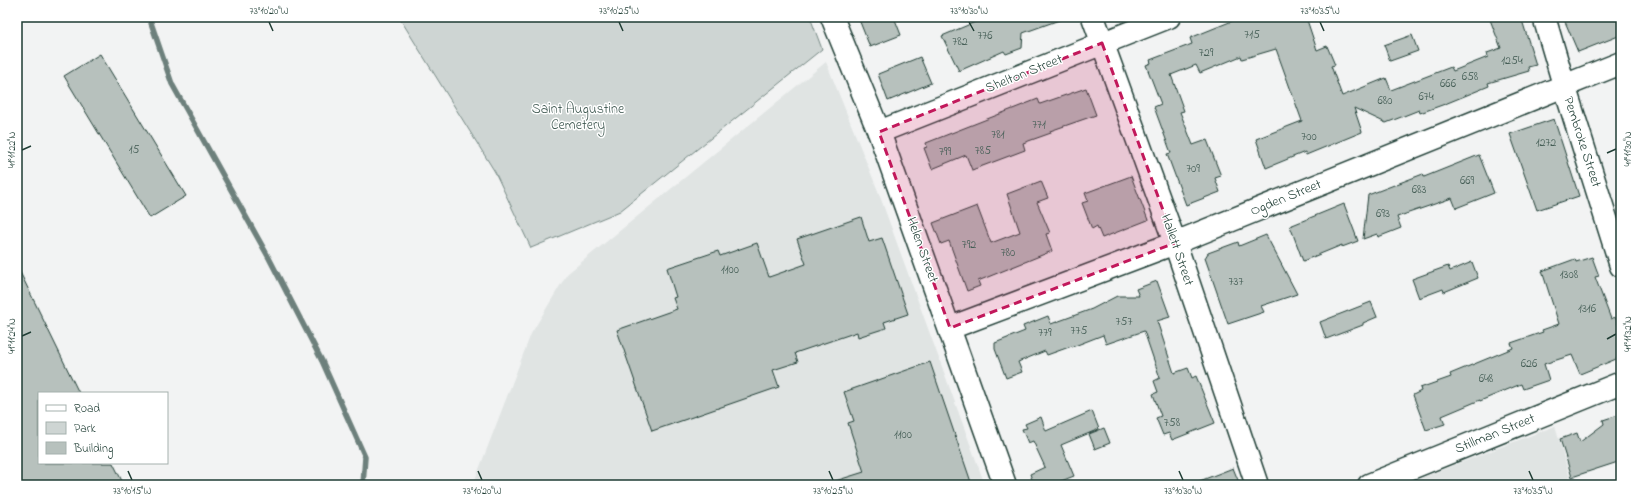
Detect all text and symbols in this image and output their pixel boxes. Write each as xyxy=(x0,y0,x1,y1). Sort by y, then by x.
text: 73°10'20"W xyxy=(250,4,289,19)
text: 73°10'25"W xyxy=(599,4,639,19)
text: 73°10'30"W xyxy=(950,4,988,19)
text: 73°10'35"W xyxy=(1300,4,1340,19)
house number: 715 xyxy=(1244,26,1260,44)
house number: 776 xyxy=(977,27,993,45)
house number: 782 xyxy=(952,33,968,51)
house number: 729 xyxy=(1199,44,1214,62)
street label: Shelton Street xyxy=(982,49,1066,99)
house number: 1254 xyxy=(1501,52,1523,70)
house number: 658 xyxy=(1462,68,1479,86)
house number: 666 xyxy=(1440,75,1457,93)
house number: 674 xyxy=(1418,88,1434,106)
house number: 680 xyxy=(1378,92,1392,110)
street label: Pembroke Street xyxy=(1557,94,1607,190)
park label: Saint Augustine Cemetery xyxy=(532,99,625,137)
house number: 771 xyxy=(1032,116,1046,134)
house number: 781 xyxy=(991,126,1005,144)
house number: 700 xyxy=(1301,128,1317,146)
text: 41°11'30"N xyxy=(1621,131,1636,166)
text: 41°11'22"N xyxy=(5,132,20,168)
house number: 1272 xyxy=(1536,134,1556,152)
house number: 15 xyxy=(129,141,139,159)
house number: 785 xyxy=(975,142,991,160)
house number: 799 xyxy=(939,143,951,161)
house number: 709 xyxy=(1186,160,1200,178)
house number: 669 xyxy=(1460,172,1474,190)
street label: Ogden Street xyxy=(1247,174,1325,223)
house number: 683 xyxy=(1412,181,1426,199)
house number: 693 xyxy=(1376,205,1390,223)
street label: Hallett Street xyxy=(1155,211,1199,289)
street label: Helen Street xyxy=(900,214,944,286)
house number: 792 xyxy=(962,236,976,254)
house number: 780 xyxy=(1001,244,1015,262)
house number: 1100 xyxy=(721,261,739,279)
house number: 1308 xyxy=(1560,266,1579,284)
house number: 737 xyxy=(1229,273,1243,291)
house number: 1316 xyxy=(1578,300,1597,318)
house number: 757 xyxy=(1116,313,1132,331)
text: 41°11'32"N xyxy=(1621,316,1636,352)
text: 41°11'24"N xyxy=(5,318,20,354)
house number: 775 xyxy=(1071,322,1088,340)
house number: 779 xyxy=(1038,324,1052,342)
house number: 626 xyxy=(1521,355,1538,373)
house number: 648 xyxy=(1479,370,1494,388)
legend xyxy=(38,392,168,464)
text: Road xyxy=(74,400,100,418)
street label: Stillman Street xyxy=(1452,408,1539,460)
house number: 758 xyxy=(1164,414,1181,432)
text: Park xyxy=(74,420,96,438)
house number: 1100 xyxy=(894,426,912,444)
text: Building xyxy=(73,440,113,459)
text: 73°10'15"W xyxy=(113,484,151,499)
text: 73°10'20"W xyxy=(463,484,502,499)
text: 73°10'25"W xyxy=(813,484,853,499)
text: 73°10'30"W xyxy=(1164,484,1202,499)
text: 73°10'35"W xyxy=(1513,484,1553,499)

